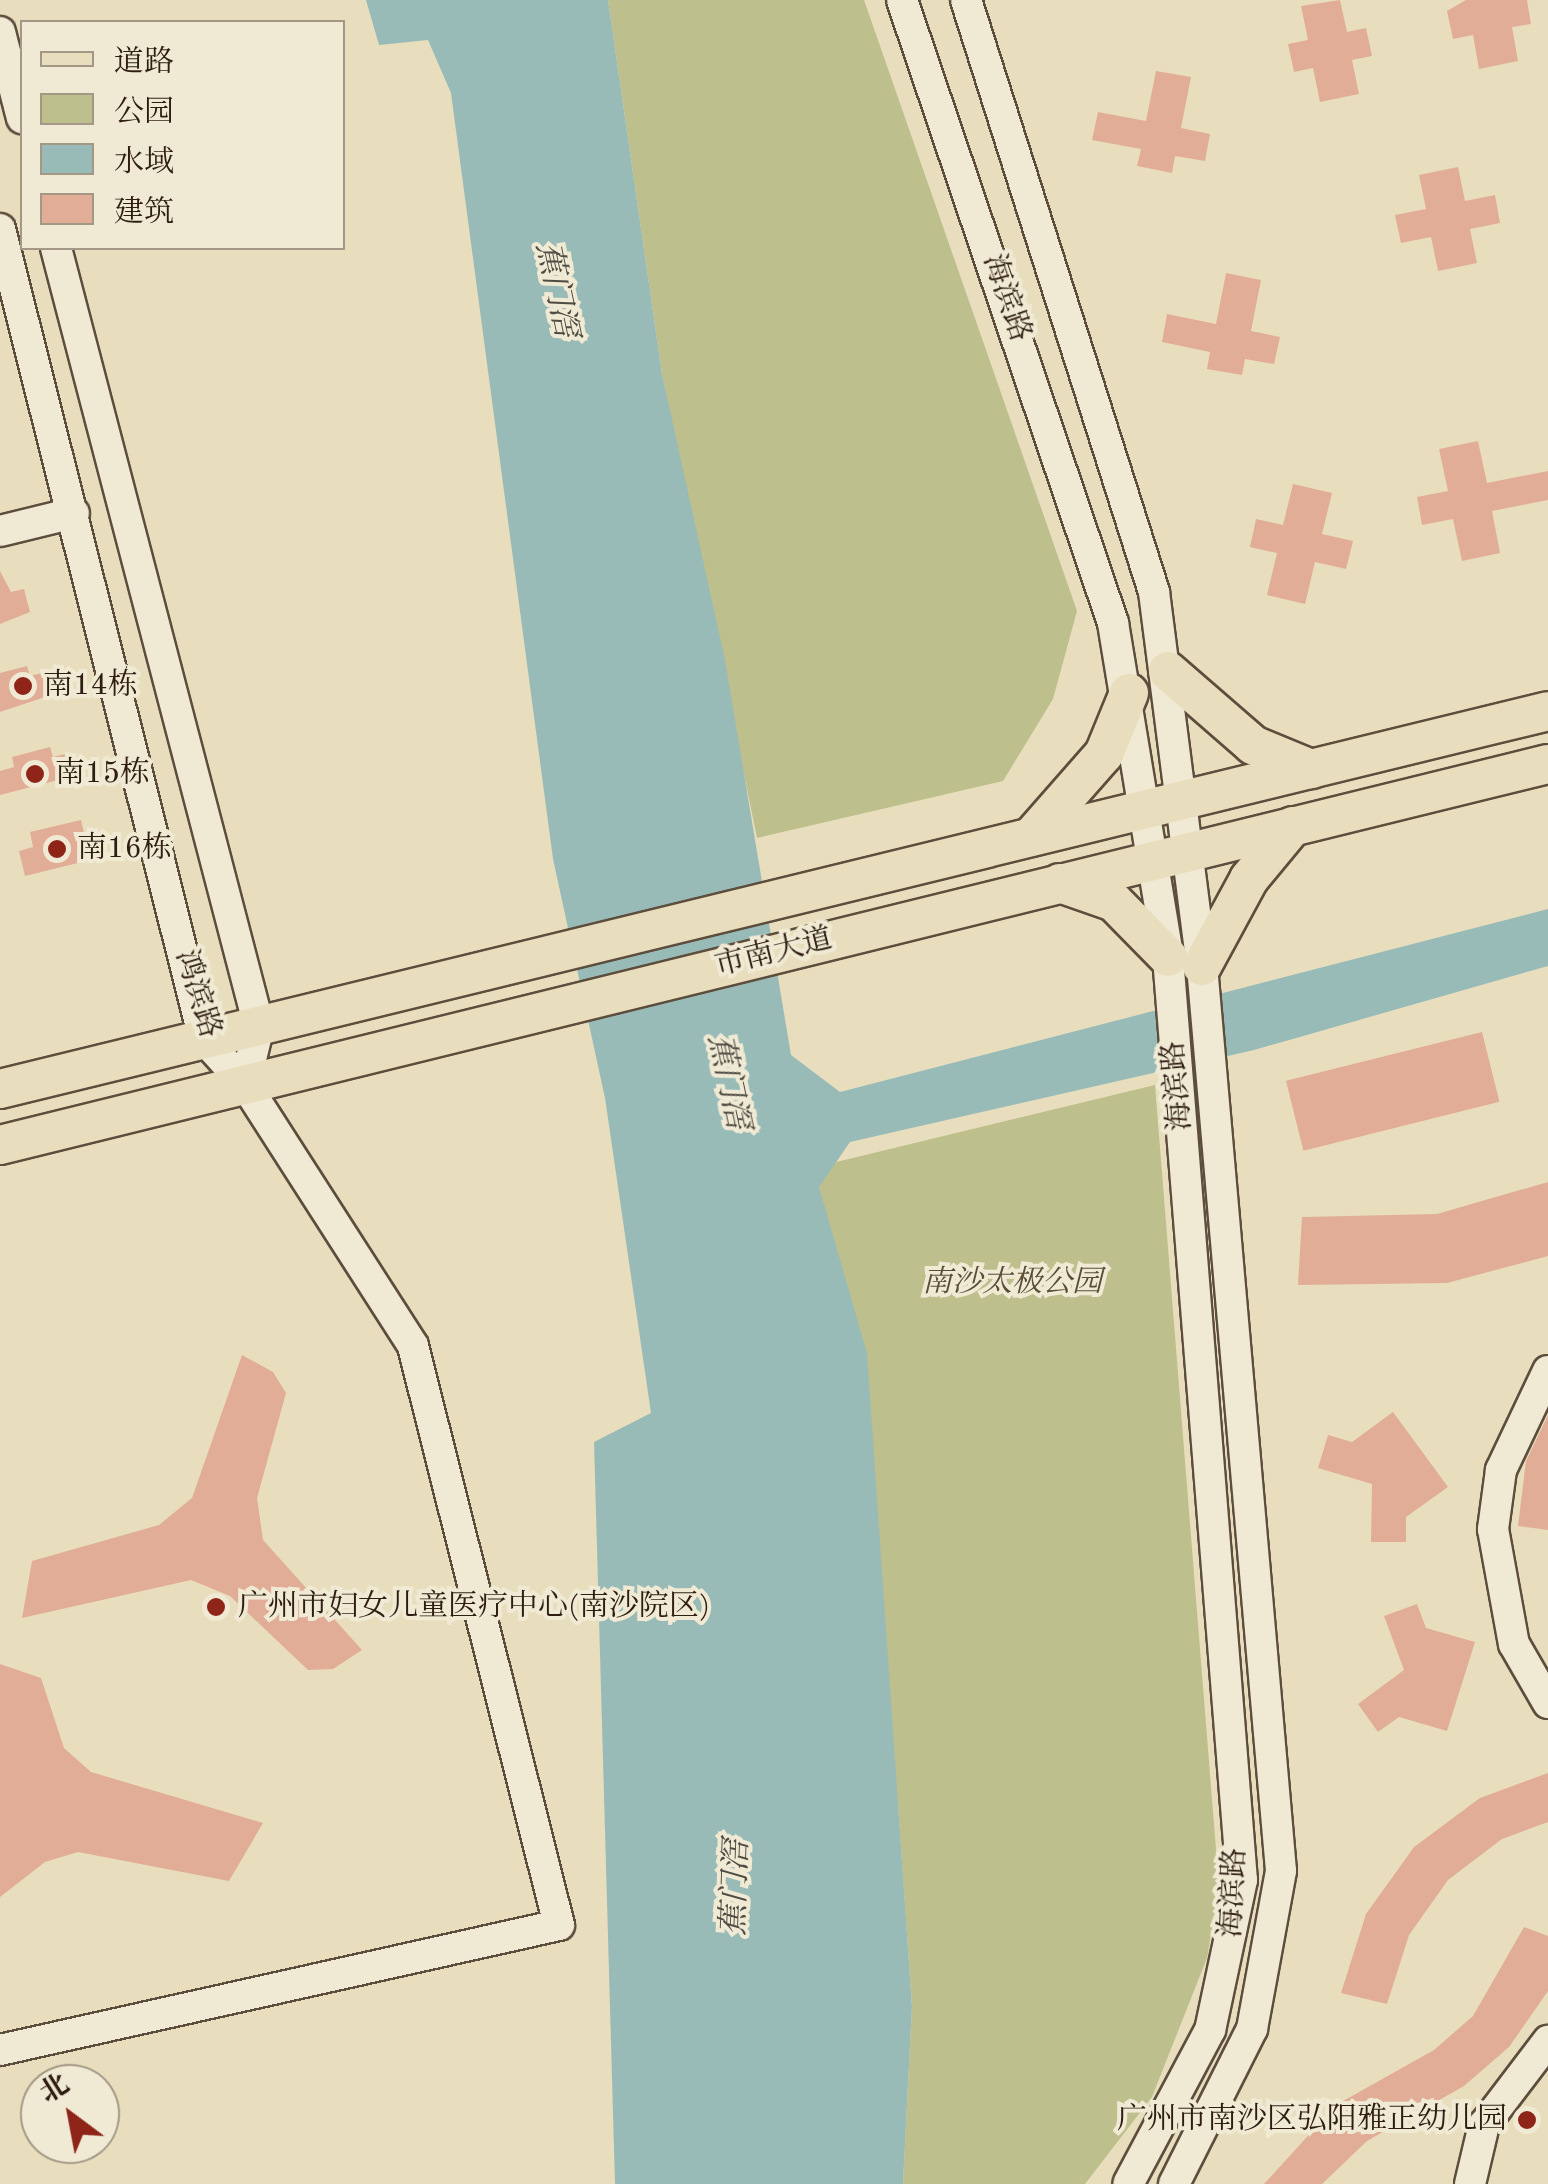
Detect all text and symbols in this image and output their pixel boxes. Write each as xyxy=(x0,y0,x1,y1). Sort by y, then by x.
legend xyxy=(20,20,345,250)
text: 道路 xyxy=(114,48,174,78)
text: 公园 xyxy=(114,98,174,128)
text: 水域 xyxy=(114,148,174,178)
text: 建筑 xyxy=(114,198,174,228)
water label: 蕉门滘 xyxy=(526,239,584,341)
street label: 海滨路 xyxy=(974,250,1038,346)
place label: 南14栋 xyxy=(43,668,138,704)
marker: 南14栋 xyxy=(12,675,34,697)
place label: 南15栋 xyxy=(55,756,150,792)
marker: 南15栋 xyxy=(24,763,46,785)
place label: 南16栋 xyxy=(77,831,172,867)
marker: 南16栋 xyxy=(46,838,68,860)
street label: 市南大道 xyxy=(711,921,837,985)
street label: 鸿滨路 xyxy=(167,946,227,1042)
water label: 蕉门滘 xyxy=(698,1031,756,1133)
street label: 海滨路 xyxy=(1156,1040,1200,1132)
park label: 南沙太极公园 xyxy=(922,1265,1102,1301)
place label: 广州市妇女儿童医疗中心(南沙院区) xyxy=(238,1589,710,1625)
marker: 广州市妇女儿童医疗中心(南沙院区) xyxy=(203,1594,229,1620)
water label: 蕉门滘 xyxy=(716,1839,758,1937)
street label: 海滨路 xyxy=(1214,1847,1254,1939)
north arrow xyxy=(20,2064,120,2164)
text: 北 xyxy=(36,2071,74,2110)
place label: 广州市南沙区弘阳雅正幼儿园 xyxy=(1117,2102,1507,2138)
marker: 广州市南沙区弘阳雅正幼儿园 xyxy=(1516,2109,1538,2131)

